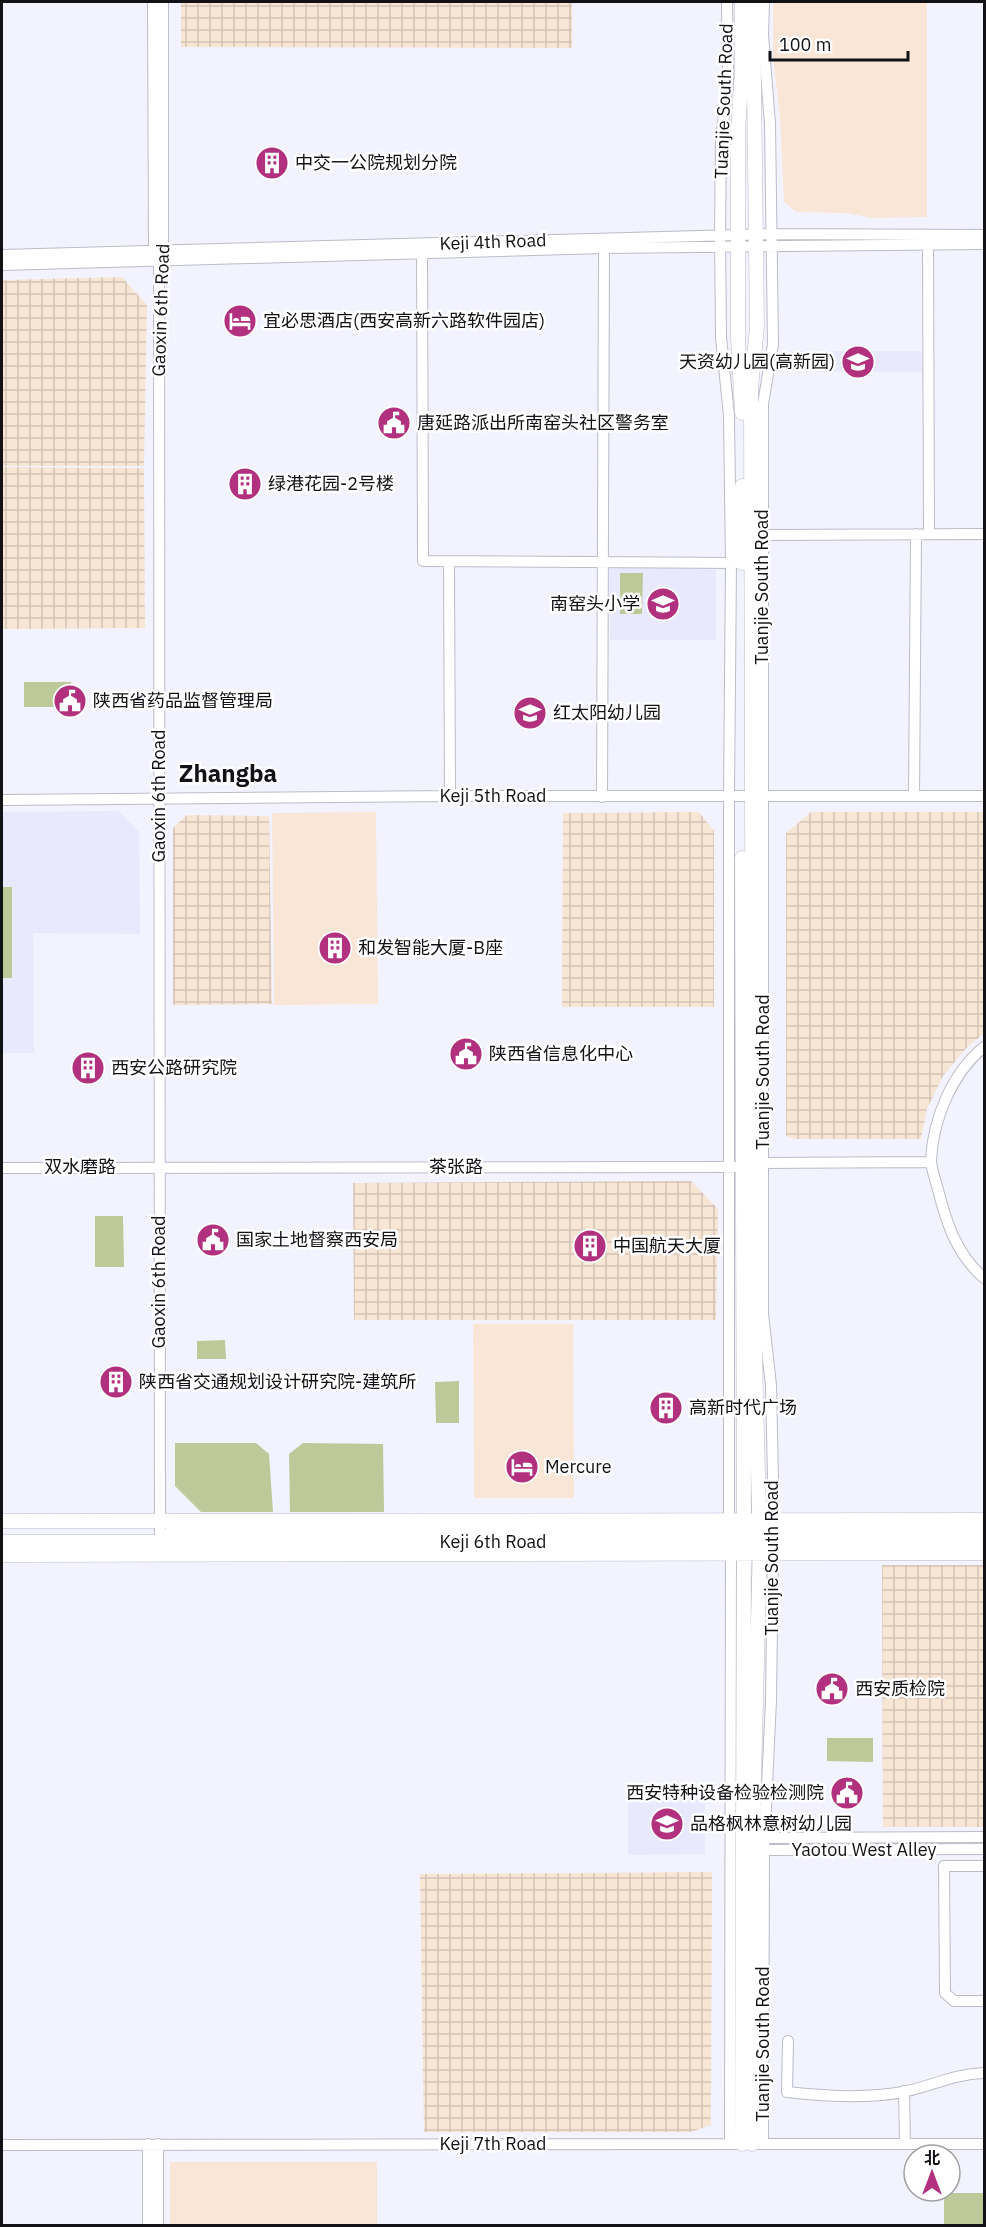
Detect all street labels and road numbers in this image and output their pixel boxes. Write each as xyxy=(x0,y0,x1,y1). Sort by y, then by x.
street label: Tuanjie South Road xyxy=(709,23,738,179)
street label: Keji 4th Road xyxy=(439,228,547,255)
street label: Gaoxin 6th Road xyxy=(147,243,174,377)
street label: Tuanjie South Road xyxy=(750,509,773,665)
street label: Gaoxin 6th Road xyxy=(147,729,170,863)
street label: Keji 5th Road xyxy=(439,784,547,807)
street label: Tuanjie South Road xyxy=(751,994,774,1150)
street label: 双水磨路 xyxy=(44,1155,116,1178)
street label: 茶张路 xyxy=(429,1155,483,1178)
street label: Gaoxin 6th Road xyxy=(147,1215,170,1349)
street label: Tuanjie South Road xyxy=(760,1480,783,1636)
street label: Keji 6th Road xyxy=(439,1530,547,1553)
street label: Yaotou West Alley xyxy=(791,1838,937,1861)
street label: Tuanjie South Road xyxy=(751,1966,774,2122)
street label: Keji 7th Road xyxy=(439,2132,547,2155)

